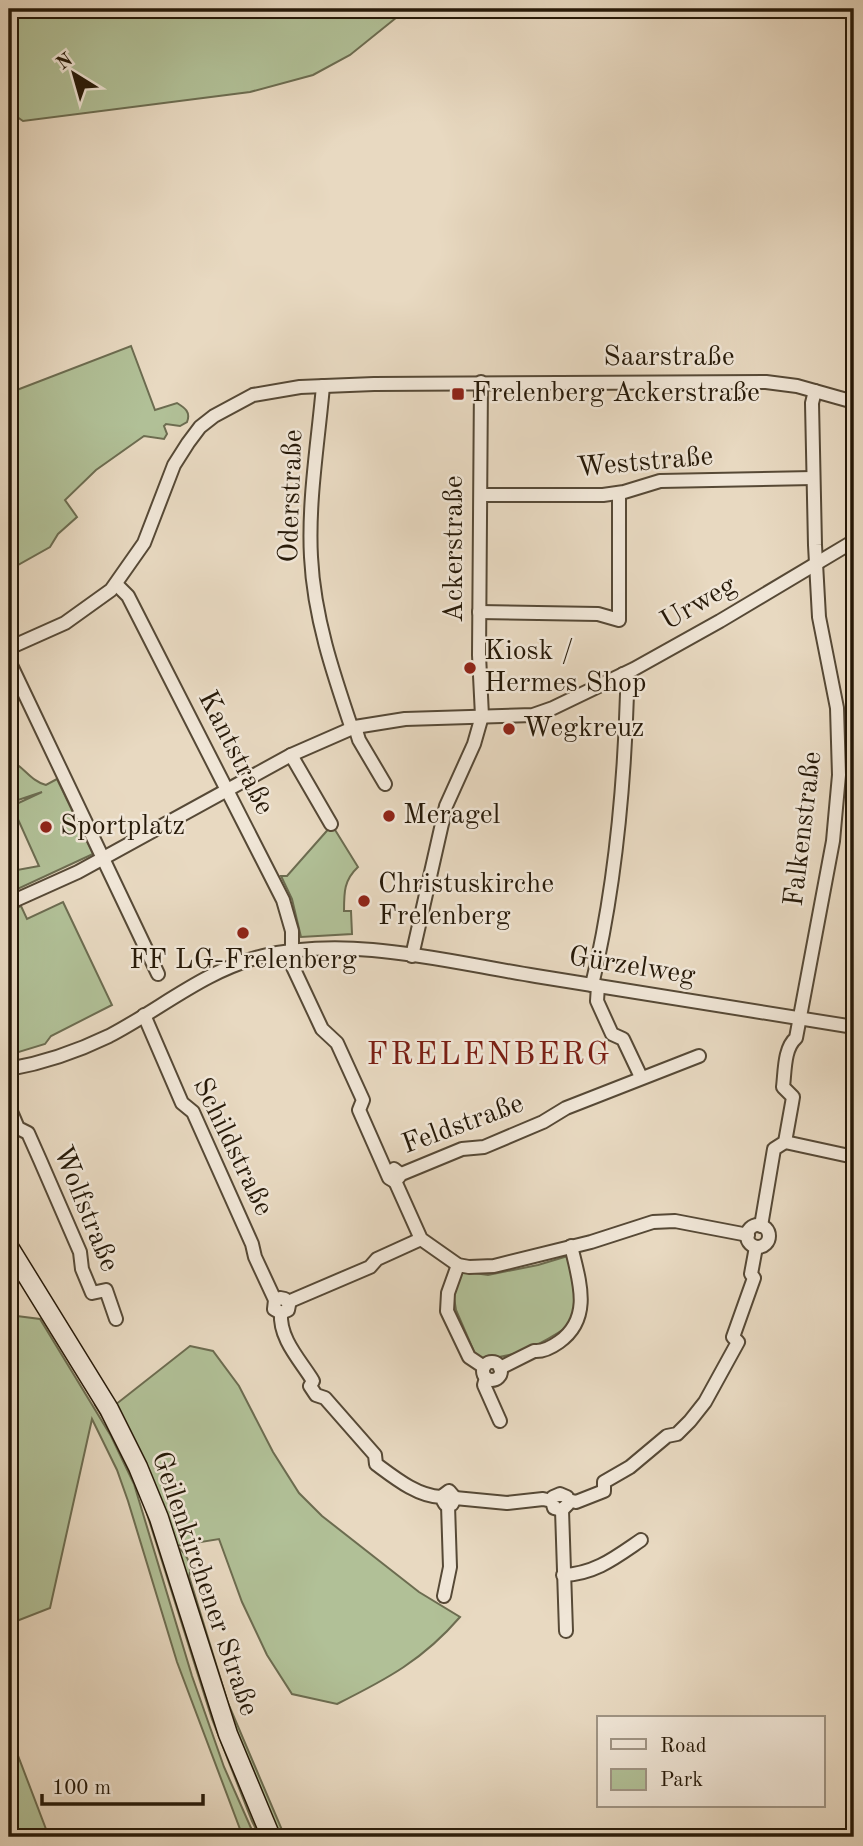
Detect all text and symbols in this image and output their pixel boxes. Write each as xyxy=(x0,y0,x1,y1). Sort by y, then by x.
north arrow xyxy=(38,38,108,108)
text: N xyxy=(54,50,77,74)
street label: Saarstraße xyxy=(603,344,735,372)
place label: Frelenberg Ackerstraße xyxy=(472,380,760,408)
marker: Frelenberg Ackerstraße xyxy=(450,386,466,402)
street label: Oderstraße xyxy=(276,429,308,563)
street label: Weststraße xyxy=(576,443,714,483)
street label: Ackerstraße xyxy=(441,475,469,623)
street label: Urweg xyxy=(657,571,741,637)
place label: Kiosk / Hermes Shop xyxy=(484,638,647,698)
marker: Kiosk / Hermes Shop xyxy=(462,660,478,676)
street label: Kantstraße xyxy=(192,687,278,819)
place label: Wegkreuz xyxy=(523,715,644,743)
marker: Wegkreuz xyxy=(501,721,517,737)
street label: Falkenstraße xyxy=(781,750,827,908)
place label: Meragel xyxy=(403,802,500,830)
marker: Meragel xyxy=(381,808,397,824)
place label: Sportplatz xyxy=(60,813,185,841)
marker: Sportplatz xyxy=(38,819,54,835)
place label: Christuskirche Frelenberg xyxy=(378,871,554,931)
marker: Christuskirche Frelenberg xyxy=(356,893,372,909)
marker: FF LG-Frelenberg xyxy=(235,925,251,941)
street label: Gürzelweg xyxy=(567,943,697,991)
place label: FF LG-Frelenberg xyxy=(129,947,357,975)
district label: FRELENBERG xyxy=(367,1040,611,1072)
street label: Schildstraße xyxy=(187,1074,277,1220)
street label: Feldstraße xyxy=(399,1090,527,1160)
street label: Wolfstraße xyxy=(47,1142,123,1276)
street label: Geilenkirchener Straße xyxy=(146,1448,262,1720)
legend xyxy=(597,1716,824,1808)
text: Road xyxy=(660,1736,707,1757)
scale bar xyxy=(42,1762,203,1806)
text: Park xyxy=(660,1770,703,1791)
text: 100 m xyxy=(52,1778,111,1799)

